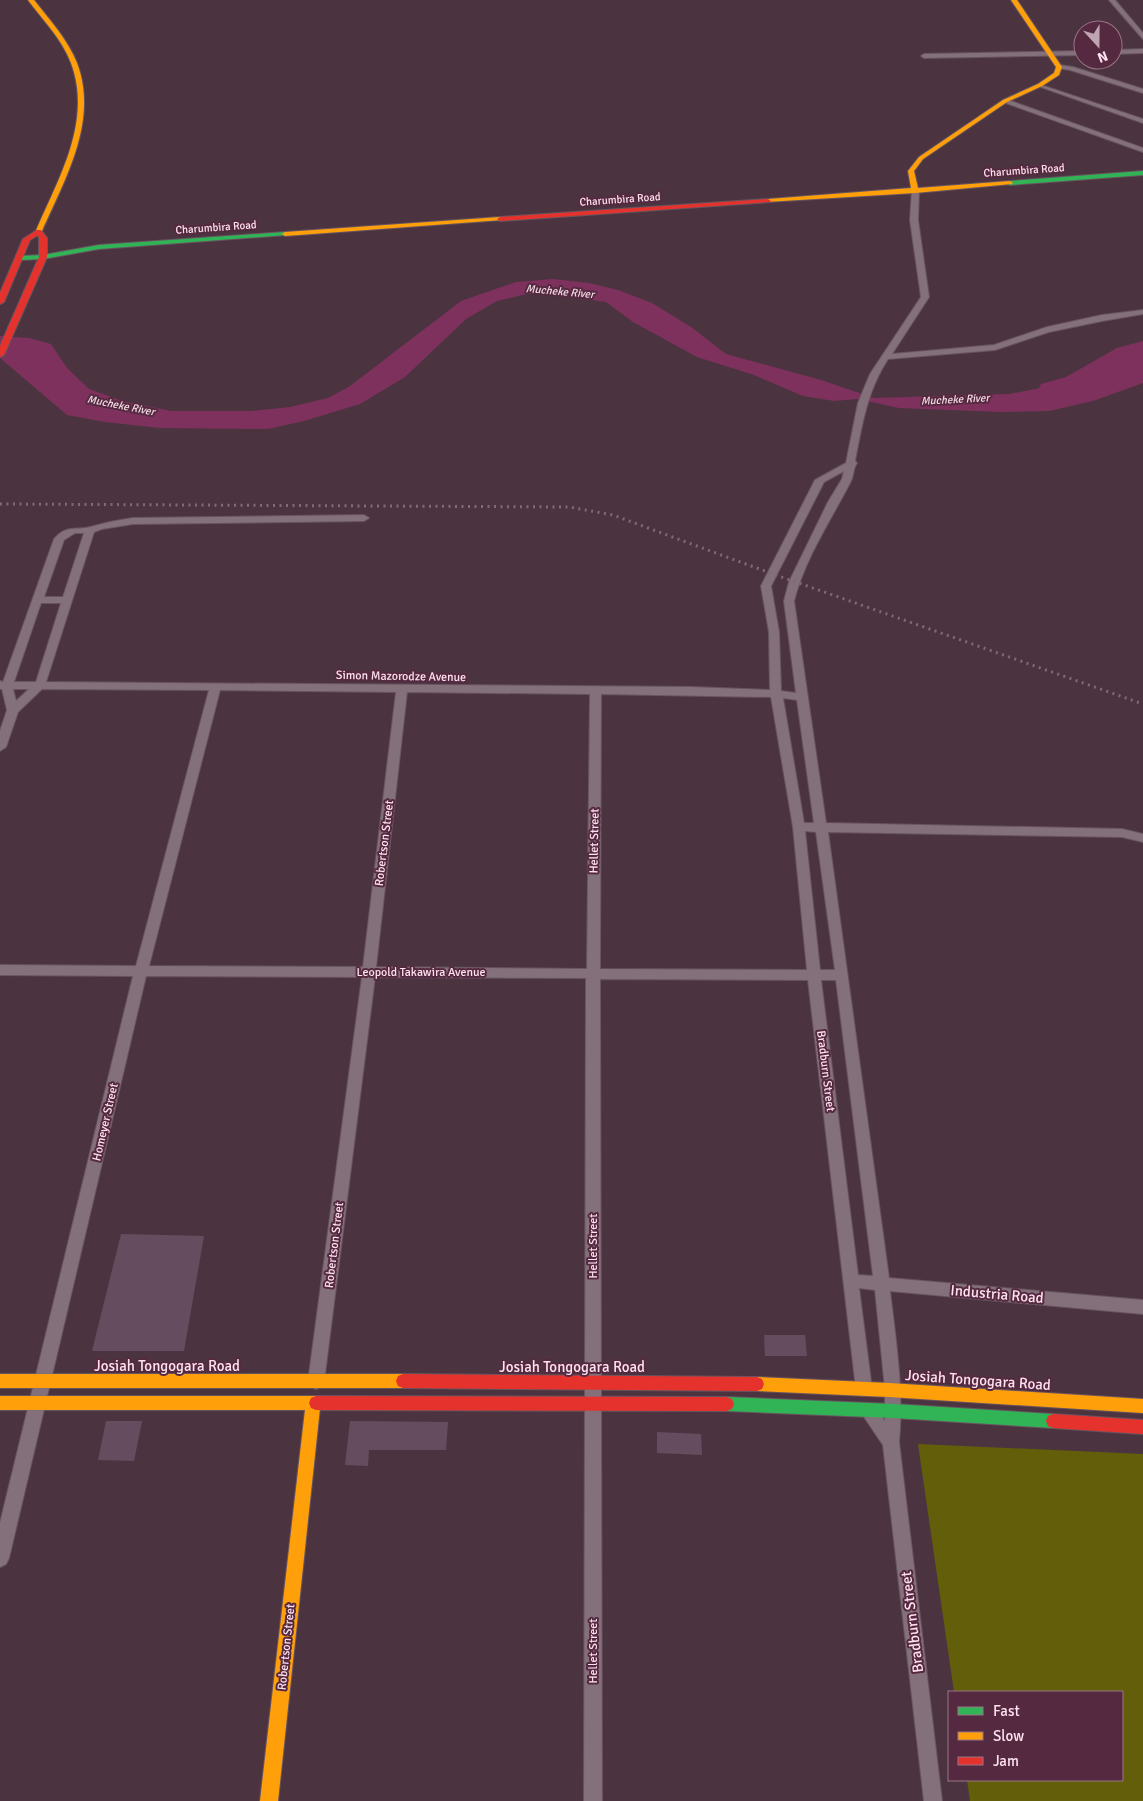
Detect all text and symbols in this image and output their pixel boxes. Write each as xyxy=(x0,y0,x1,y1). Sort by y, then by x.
north arrow xyxy=(1073,20,1123,70)
text: N xyxy=(1095,47,1110,66)
street label: Charumbira Road xyxy=(983,161,1065,180)
street label: Charumbira Road xyxy=(579,190,661,209)
street label: Charumbira Road xyxy=(175,218,257,237)
water label: Mucheke River xyxy=(525,282,597,301)
water label: Mucheke River xyxy=(920,391,992,408)
water label: Mucheke River xyxy=(86,393,158,419)
street label: Simon Mazorodze Avenue xyxy=(336,668,466,685)
street label: Robertson Street xyxy=(372,799,397,887)
street label: Hellet Street xyxy=(586,808,603,874)
street label: Leopold Takawira Avenue xyxy=(357,965,486,980)
street label: Bradburn Street xyxy=(813,1030,838,1112)
street label: Homeyer Street xyxy=(89,1082,122,1163)
street label: Robertson Street xyxy=(322,1201,347,1289)
street label: Hellet Street xyxy=(586,1213,601,1279)
street label: Industria Road xyxy=(950,1281,1044,1307)
street label: Josiah Tongogara Road xyxy=(94,1357,240,1375)
street label: Josiah Tongogara Road xyxy=(499,1358,645,1376)
street label: Josiah Tongogara Road xyxy=(905,1366,1052,1394)
street label: Bradburn Street xyxy=(897,1570,927,1674)
street label: Robertson Street xyxy=(275,1603,298,1691)
street label: Hellet Street xyxy=(586,1618,601,1684)
legend xyxy=(948,1691,1123,1781)
text: Fast xyxy=(993,1702,1020,1720)
text: Slow xyxy=(993,1727,1024,1745)
text: Jam xyxy=(993,1752,1019,1770)

